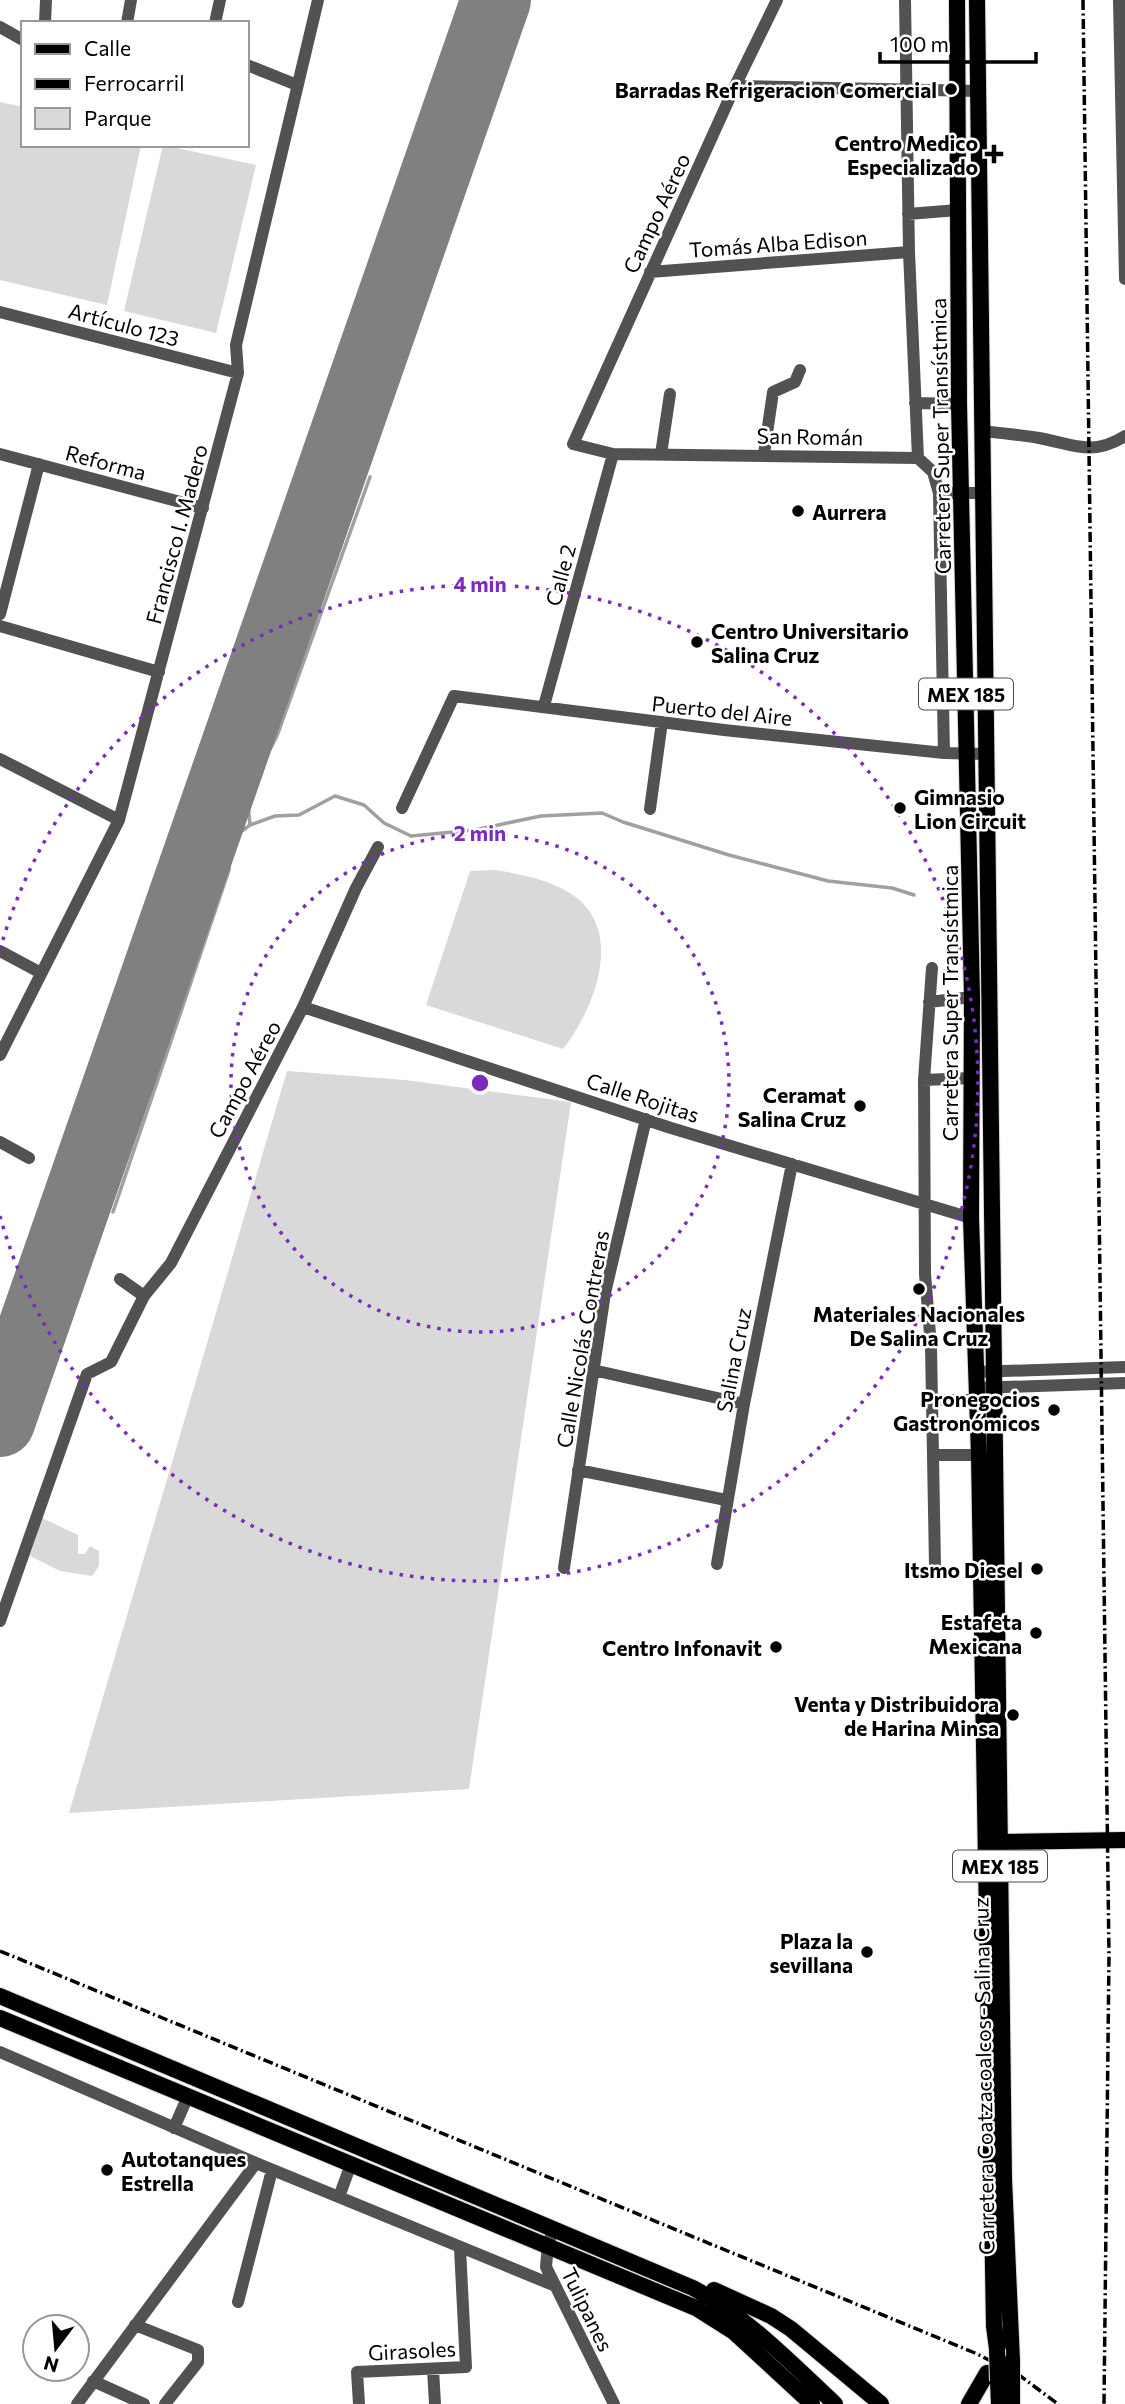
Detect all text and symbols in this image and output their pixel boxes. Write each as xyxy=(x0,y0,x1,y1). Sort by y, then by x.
legend xyxy=(21,21,248,147)
scale bar xyxy=(880,21,1036,65)
text: 100 m xyxy=(890,31,949,56)
text: Calle xyxy=(84,35,131,60)
text: Ferrocarril xyxy=(84,70,185,95)
place label: Barradas Refrigeracion Comercial xyxy=(615,77,937,102)
marker: Barradas Refrigeracion Comercial xyxy=(943,81,959,97)
text: Parque xyxy=(84,105,151,130)
place label: Centro Medico Especializado xyxy=(835,130,978,179)
marker: Centro Medico Especializado xyxy=(984,144,1004,164)
street label: Campo Aéreo xyxy=(617,149,695,277)
street label: Tomás Alba Edison xyxy=(688,224,868,262)
street label: Artículo 123 xyxy=(66,297,182,351)
street label: Carretera Super Transístmica xyxy=(925,298,955,574)
street label: San Román xyxy=(757,423,863,449)
street label: Reforma xyxy=(63,439,149,485)
street label: Francisco I. Madero xyxy=(140,442,212,626)
place label: Aurrera xyxy=(812,499,886,524)
marker: Aurrera xyxy=(790,503,806,519)
street label: Calle 2 xyxy=(540,541,580,609)
text: 4 min xyxy=(453,571,507,596)
place label: Centro Universitario Salina Cruz xyxy=(711,618,909,667)
marker: Centro Universitario Salina Cruz xyxy=(689,634,705,650)
road number: MEX 185 xyxy=(919,678,1013,709)
street label: Puerto del Aire xyxy=(651,690,793,730)
place label: Gimnasio Lion Circuit xyxy=(914,784,1026,833)
marker: Gimnasio Lion Circuit xyxy=(892,800,908,816)
text: 2 min xyxy=(454,820,506,845)
street label: Carretera Super Transístmica xyxy=(937,865,962,1141)
street label: Campo Aéreo xyxy=(203,1016,285,1142)
street label: Calle Rojitas xyxy=(584,1067,702,1127)
centre of rings xyxy=(468,1071,492,1095)
place label: Ceramat Salina Cruz xyxy=(738,1082,846,1131)
marker: Ceramat Salina Cruz xyxy=(852,1098,868,1114)
street label: Calle Nicolás Contreras xyxy=(551,1228,613,1450)
marker: Materiales Nacionales De Salina Cruz xyxy=(911,1281,927,1297)
place label: Materiales Nacionales De Salina Cruz xyxy=(813,1301,1025,1350)
street label: Salina Cruz xyxy=(711,1306,755,1414)
place label: Pronegocios Gastronómicos xyxy=(893,1386,1040,1435)
marker: Pronegocios Gastronómicos xyxy=(1046,1402,1062,1418)
place label: Itsmo Diesel xyxy=(904,1557,1023,1582)
marker: Itsmo Diesel xyxy=(1029,1561,1045,1577)
place label: Estafeta Mexicana xyxy=(929,1609,1022,1658)
marker: Estafeta Mexicana xyxy=(1028,1625,1044,1641)
place label: Centro Infonavit xyxy=(602,1635,762,1660)
marker: Centro Infonavit xyxy=(768,1639,784,1655)
place label: Venta y Distribuidora de Harina Minsa xyxy=(794,1691,999,1740)
marker: Venta y Distribuidora de Harina Minsa xyxy=(1005,1707,1021,1723)
road number: MEX 185 xyxy=(953,1850,1047,1882)
street label: Carretera Coatzacoalcos - Salina Cruz xyxy=(967,1897,999,2255)
place label: Plaza la sevillana xyxy=(770,1928,853,1977)
marker: Plaza la sevillana xyxy=(859,1944,875,1960)
place label: Autotanques Estrella xyxy=(121,2146,247,2195)
marker: Autotanques Estrella xyxy=(99,2162,115,2178)
street label: Tulipanes xyxy=(557,2263,619,2355)
north arrow xyxy=(21,2313,91,2383)
street label: Girasoles xyxy=(367,2335,457,2365)
text: N xyxy=(41,2352,61,2378)

